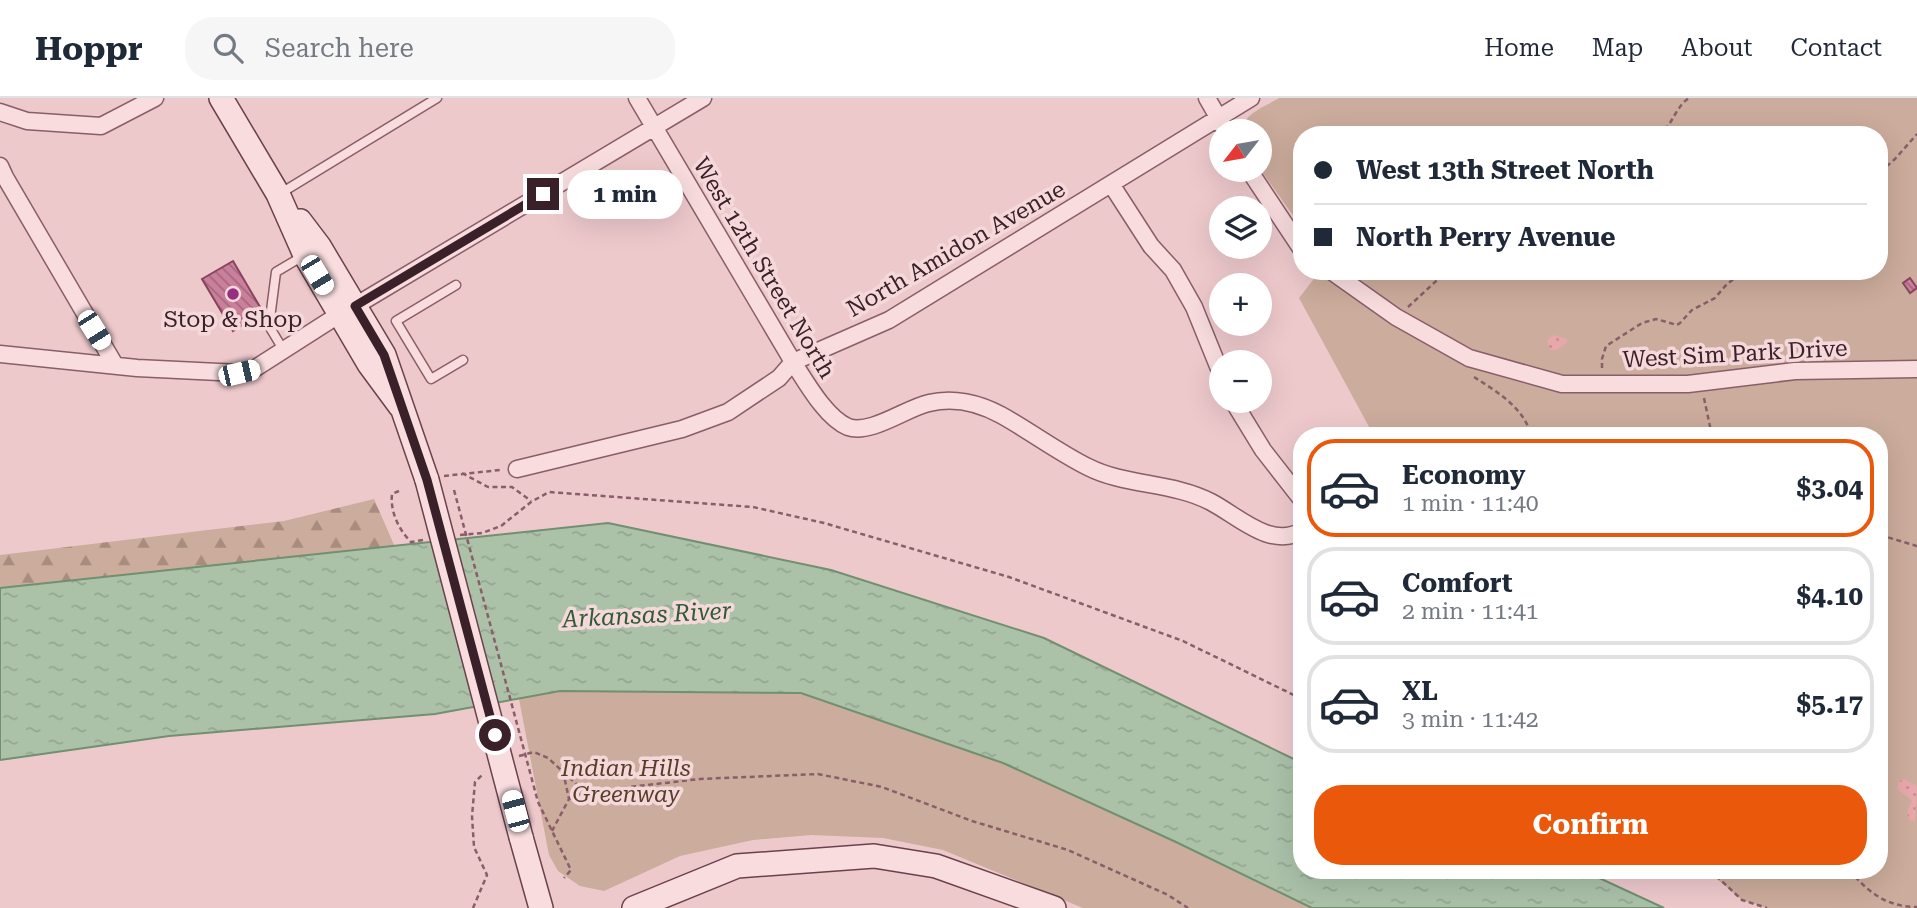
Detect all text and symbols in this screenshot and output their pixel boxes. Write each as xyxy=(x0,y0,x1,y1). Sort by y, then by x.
search box xyxy=(185,17,675,80)
text: Hoppr xyxy=(35,29,143,68)
icon: search xyxy=(209,29,247,67)
text: Search here xyxy=(265,33,414,63)
text: Home xyxy=(1484,34,1554,62)
text: Map xyxy=(1592,34,1643,62)
text: About xyxy=(1681,34,1752,62)
text: Contact xyxy=(1790,34,1882,62)
north arrow xyxy=(1209,119,1272,182)
map controls xyxy=(1209,119,1272,413)
street label: West 12th Street North xyxy=(687,153,841,383)
text: West 13th Street North xyxy=(1356,155,1654,185)
callout: 1 min xyxy=(568,170,683,218)
street label: North Amidon Avenue xyxy=(842,175,1070,323)
route end xyxy=(527,178,559,210)
text: 1 min xyxy=(593,181,657,208)
button: layers xyxy=(1209,196,1272,259)
text: North Perry Avenue xyxy=(1356,222,1616,252)
car xyxy=(298,252,337,298)
button: + xyxy=(1209,273,1272,336)
marker: Stop & Shop xyxy=(225,286,241,302)
place label: Stop & Shop xyxy=(164,306,302,333)
car xyxy=(74,307,115,353)
street label: West Sim Park Drive xyxy=(1622,335,1848,373)
button: − xyxy=(1209,350,1272,413)
car xyxy=(217,358,262,388)
icon: car xyxy=(1318,457,1381,520)
text: Economy xyxy=(1402,460,1525,490)
text: $3.04 xyxy=(1797,473,1863,503)
text: 1 min · 11:40 xyxy=(1402,490,1539,517)
icon: car xyxy=(1318,565,1381,628)
text: Comfort xyxy=(1402,568,1512,598)
text: $4.10 xyxy=(1797,581,1863,611)
water label: Arkansas River xyxy=(560,597,732,634)
text: 2 min · 11:41 xyxy=(1402,598,1539,625)
icon: car xyxy=(1318,673,1381,736)
text: XL xyxy=(1402,676,1438,706)
text: $5.17 xyxy=(1797,689,1863,719)
text: 3 min · 11:42 xyxy=(1402,706,1539,733)
route start xyxy=(479,719,511,751)
park label: Indian Hills Greenway xyxy=(560,755,691,808)
button: Confirm xyxy=(1314,785,1867,865)
car xyxy=(500,788,531,834)

